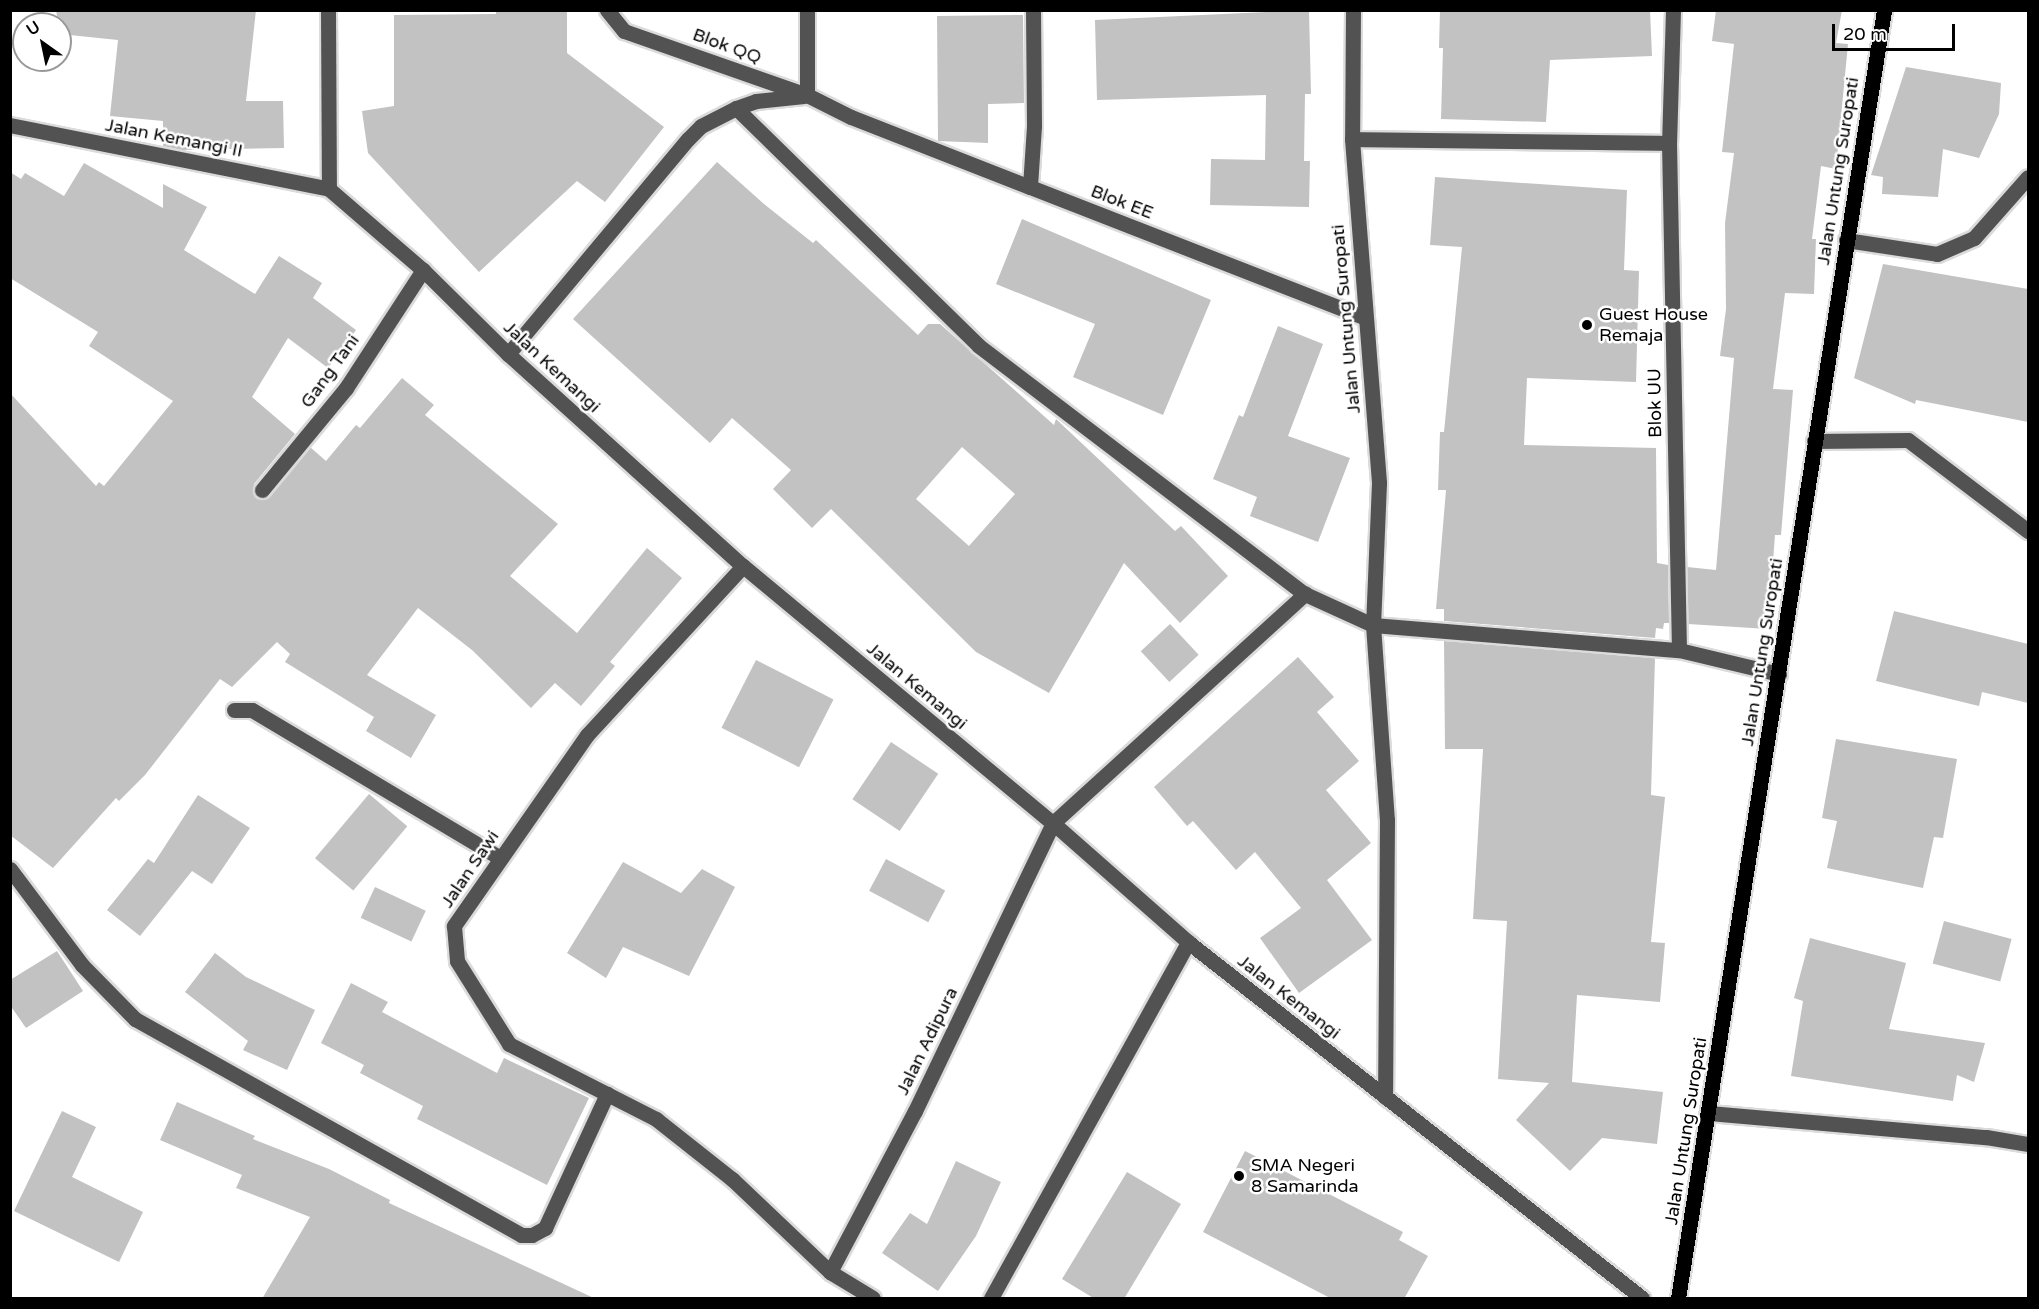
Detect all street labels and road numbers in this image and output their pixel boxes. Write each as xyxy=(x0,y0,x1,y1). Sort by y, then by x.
street label: Blok QQ xyxy=(690,24,764,68)
street label: Jalan Untung Suropati xyxy=(1812,76,1864,266)
street label: Jalan Kemangi II xyxy=(104,114,244,162)
street label: Blok EE xyxy=(1088,180,1156,224)
street label: Jalan Untung Suropati xyxy=(1327,224,1365,414)
street label: Jalan Kemangi xyxy=(499,317,605,417)
street label: Gang Tani xyxy=(296,330,364,412)
street label: Blok UU xyxy=(1644,368,1666,438)
street label: Jalan Untung Suropati xyxy=(1736,557,1788,747)
street label: Jalan Kemangi xyxy=(862,638,972,734)
street label: Jalan Sawi xyxy=(436,826,504,912)
street label: Jalan Kemangi xyxy=(1233,950,1345,1044)
street label: Jalan Adipura xyxy=(892,984,962,1098)
street label: Jalan Untung Suropati xyxy=(1660,1036,1712,1226)

